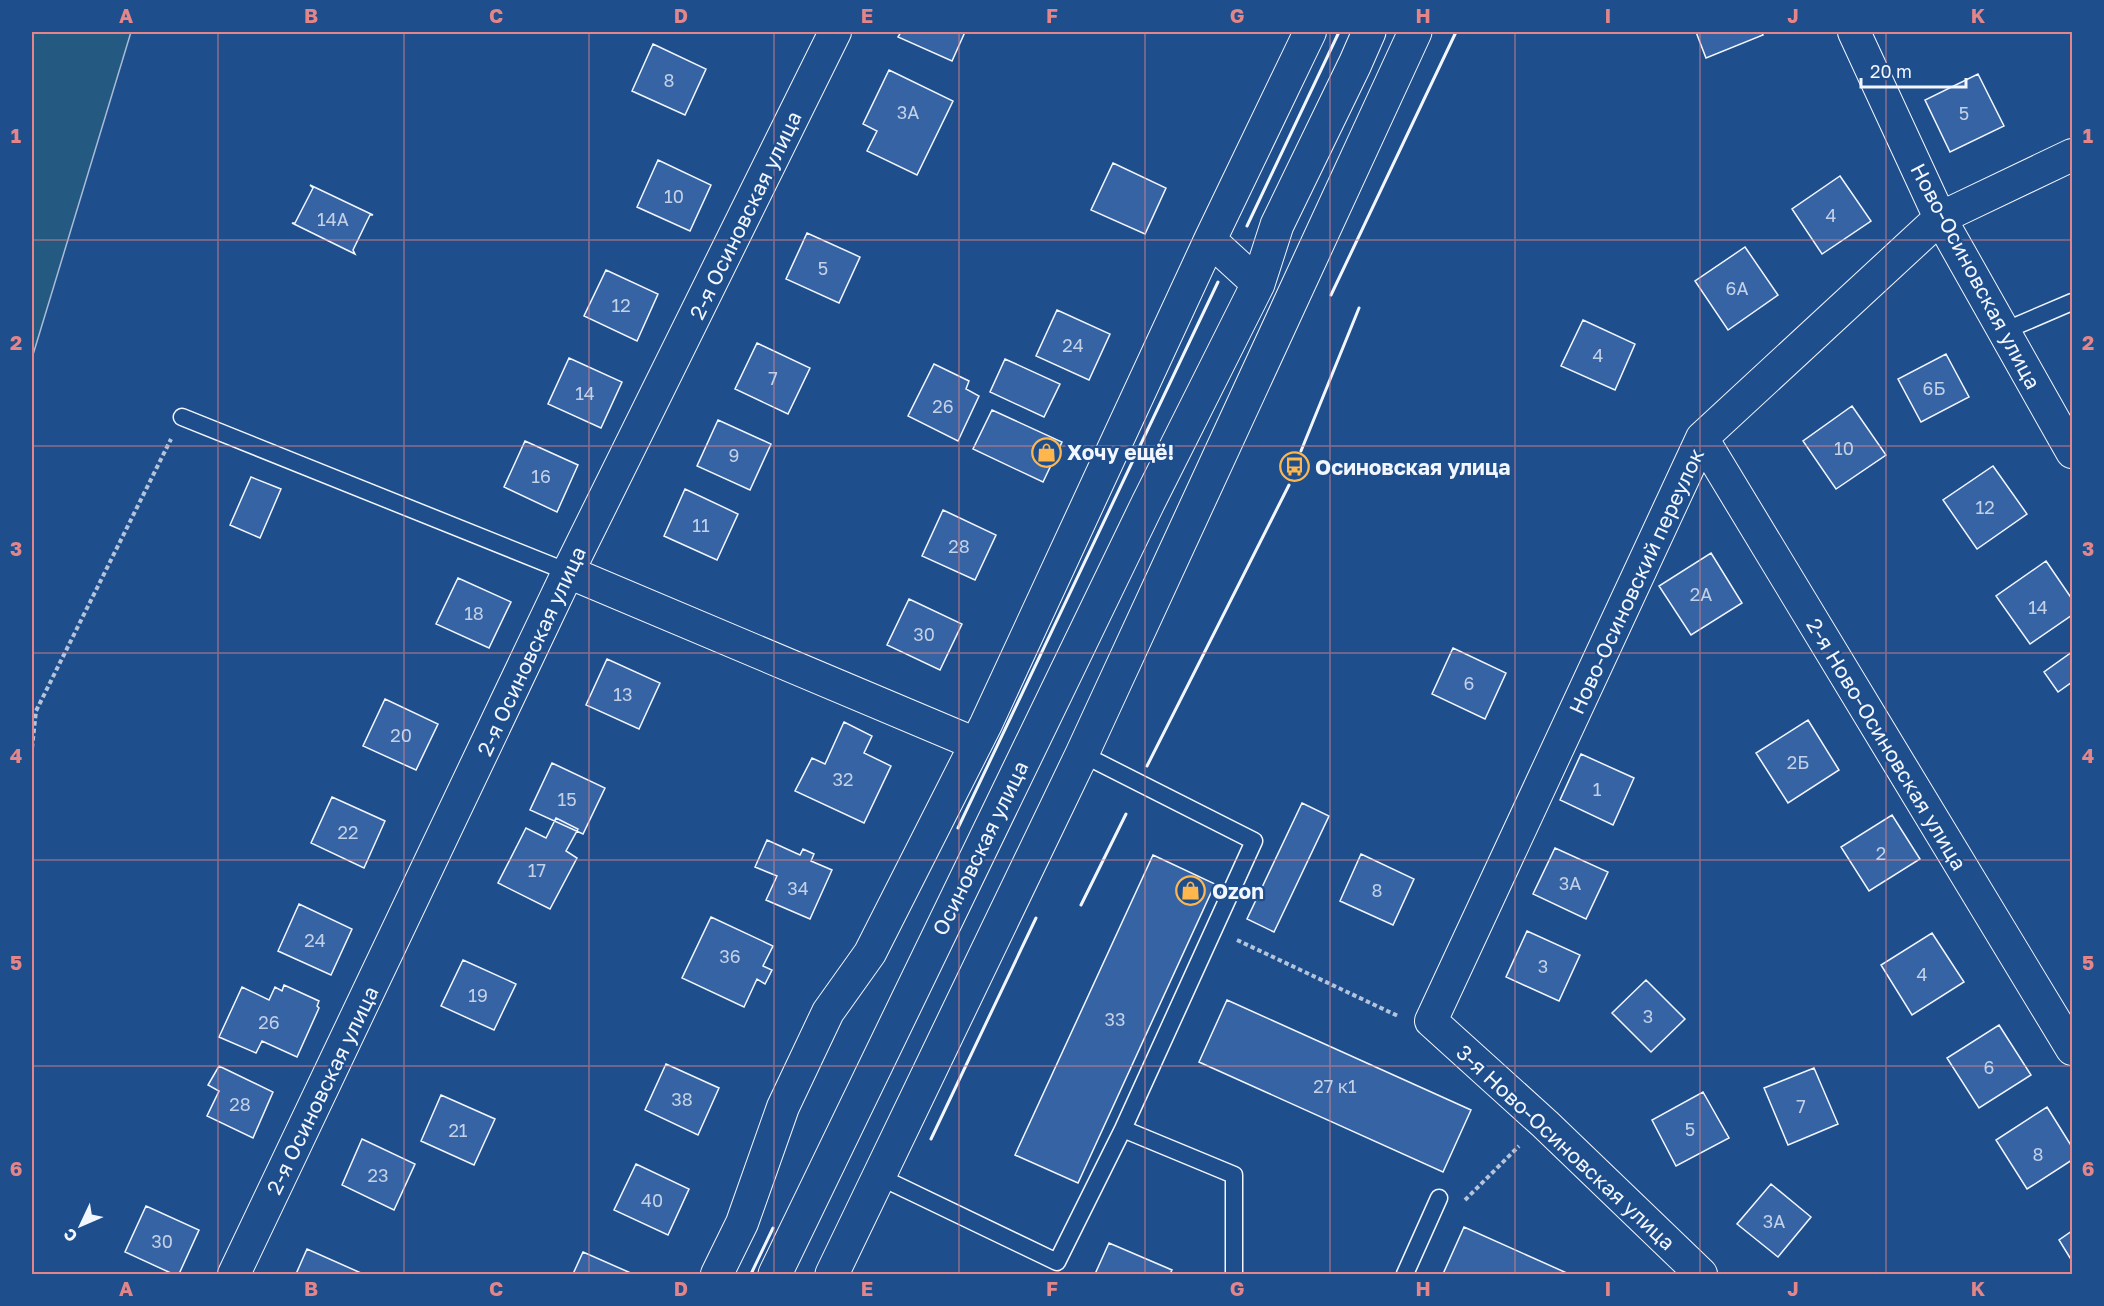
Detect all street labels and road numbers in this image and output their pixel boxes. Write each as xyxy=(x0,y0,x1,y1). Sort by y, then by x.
street label: 2-я Осиновская улица xyxy=(683,107,807,323)
street label: Ново-Осиновская улица xyxy=(1905,159,2047,393)
street label: Ново-Осиновский переулок xyxy=(1563,444,1709,718)
street label: 2-я Осиновская улица xyxy=(471,542,591,760)
street label: 2-я Ново-Осиновская улица xyxy=(1802,613,1972,875)
street label: Осиновская улица xyxy=(926,756,1034,940)
street label: 2-я Осиновская улица xyxy=(260,982,384,1198)
street label: 3-я Ново-Осиновская улица xyxy=(1451,1039,1681,1255)

